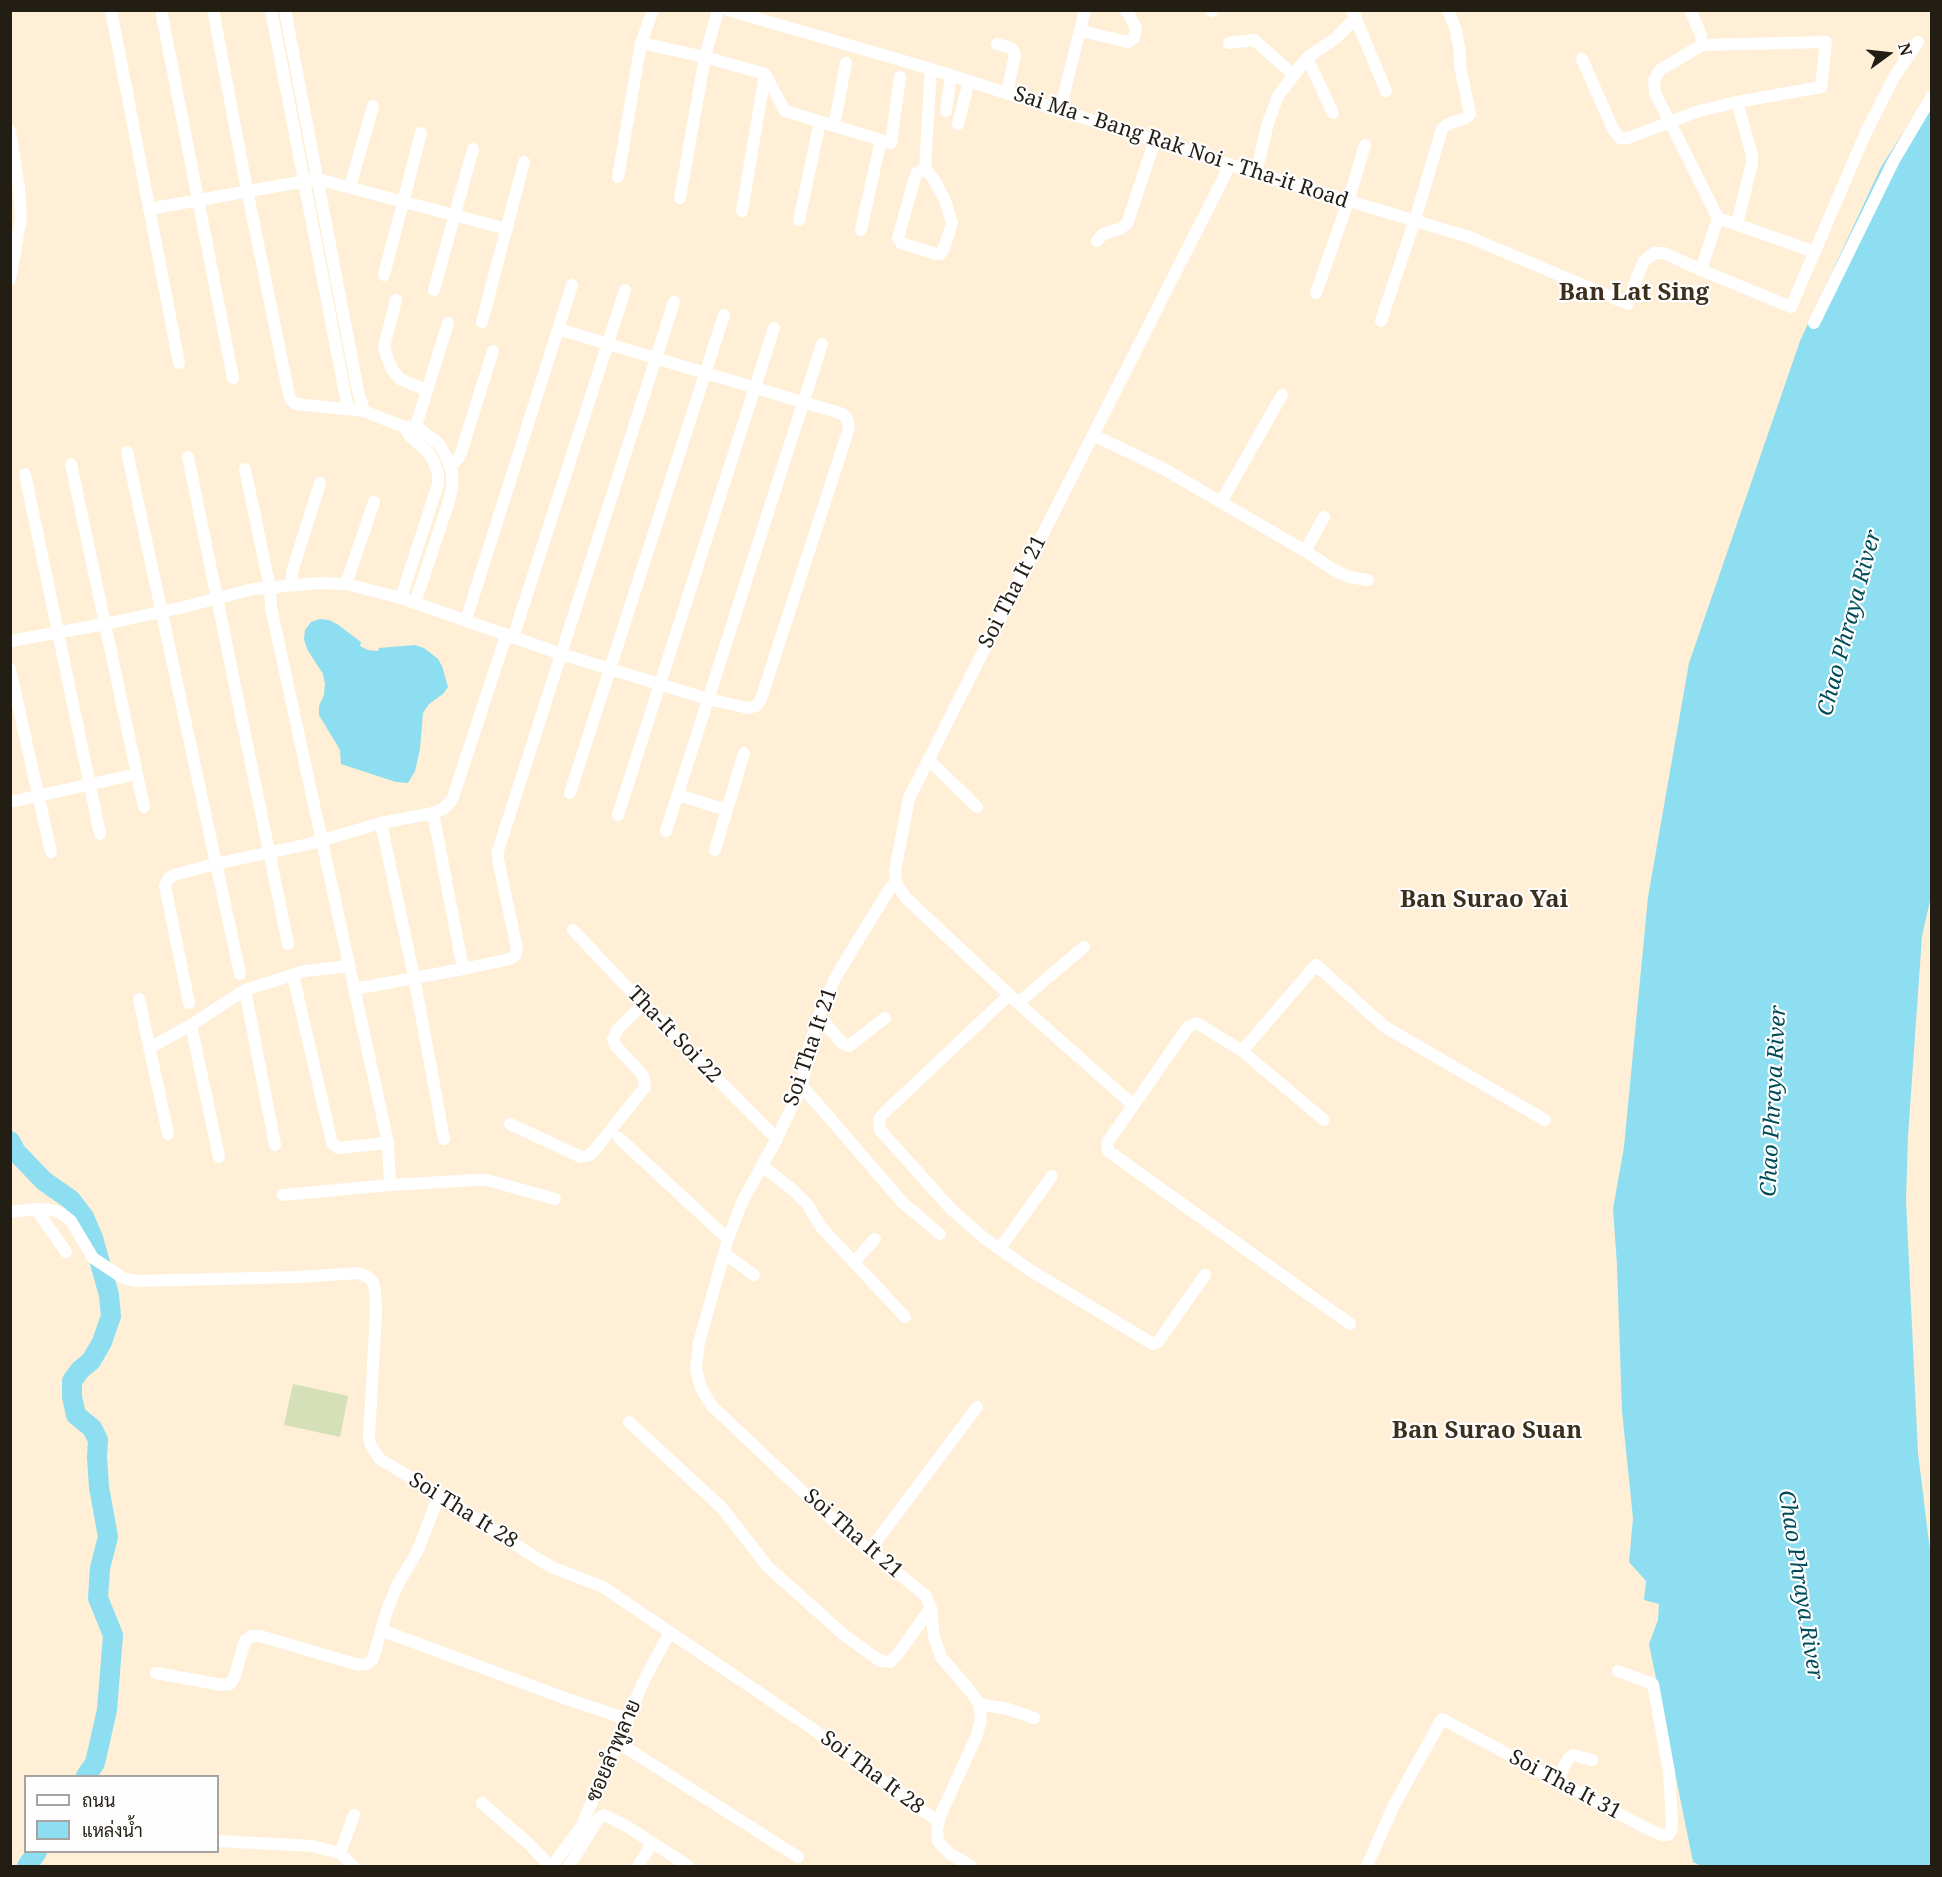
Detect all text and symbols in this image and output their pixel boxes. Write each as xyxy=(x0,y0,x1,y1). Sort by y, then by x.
north arrow xyxy=(1858,24,1918,84)
text: N xyxy=(1893,40,1918,58)
street label: Sai Ma - Bang Rak Noi - Tha-it Road xyxy=(1010,82,1352,214)
district label: Ban Lat Sing xyxy=(1559,279,1709,307)
water label: Chao Phraya River xyxy=(1812,527,1888,719)
street label: Soi Tha It 21 xyxy=(974,531,1052,653)
district label: Ban Surao Yai xyxy=(1400,886,1568,914)
street label: Tha-It Soi 22 xyxy=(622,982,726,1088)
street label: Soi Tha It 21 xyxy=(779,985,843,1109)
water label: Chao Phraya River xyxy=(1756,1005,1792,1197)
district label: Ban Surao Suan xyxy=(1392,1417,1582,1445)
street label: Soi Tha It 28 xyxy=(404,1468,522,1554)
street label: Soi Tha It 21 xyxy=(798,1484,908,1584)
water label: Chao Phraya River xyxy=(1772,1488,1828,1682)
street label: ซอยลำพูลาย xyxy=(581,1696,647,1806)
street label: Soi Tha It 28 xyxy=(815,1726,929,1820)
street label: Soi Tha It 31 xyxy=(1505,1745,1625,1825)
legend xyxy=(24,1775,219,1853)
text: ถนน xyxy=(82,1788,115,1812)
text: แหล่งน้ำ xyxy=(82,1818,143,1842)

